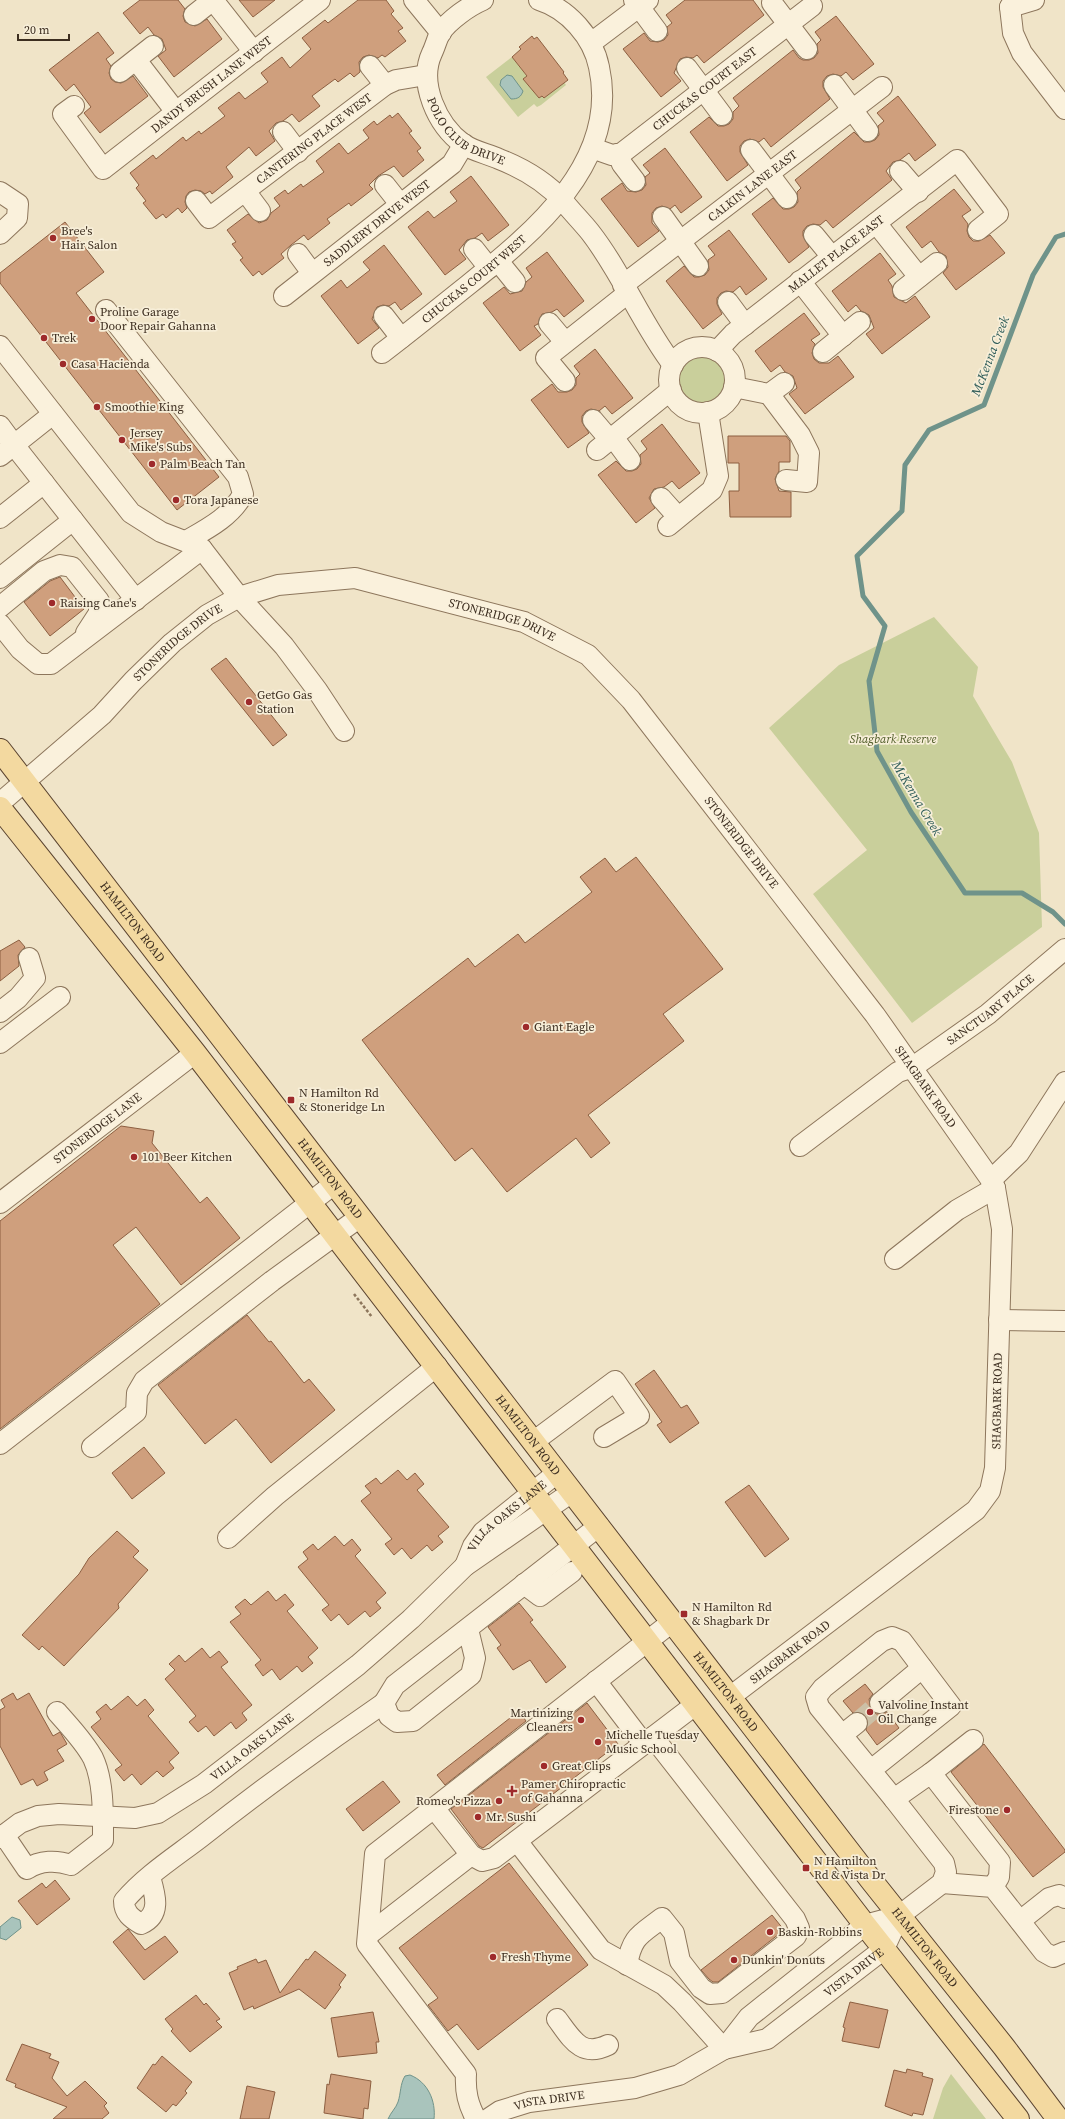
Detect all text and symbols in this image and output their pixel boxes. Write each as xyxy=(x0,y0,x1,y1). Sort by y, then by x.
scale bar xyxy=(18,16,69,42)
text: 20 m xyxy=(24,22,50,38)
street label: DANDY BRUSH LANE WEST xyxy=(148,32,276,137)
street label: CHUCKAS COURT EAST xyxy=(649,43,761,135)
street label: CANTERING PLACE WEST xyxy=(253,89,376,188)
street label: POLO CLUB DRIVE xyxy=(423,95,507,169)
street label: CALKIN LANE EAST xyxy=(704,146,801,225)
street label: SADDLERY DRIVE WEST xyxy=(320,176,434,270)
street label: MALLET PLACE EAST xyxy=(785,211,888,296)
place label: Bree's Hair Salon xyxy=(61,223,117,253)
street label: CHUCKAS COURT WEST xyxy=(418,231,530,327)
marker: Bree's Hair Salon xyxy=(48,233,58,243)
place label: Proline Garage Door Repair Gahanna xyxy=(100,304,217,334)
water label: McKenna Creek xyxy=(967,313,1013,399)
marker: Proline Garage Door Repair Gahanna xyxy=(87,314,97,324)
place label: Trek xyxy=(52,330,77,346)
marker: Trek xyxy=(39,333,49,343)
place label: Casa Hacienda xyxy=(71,356,151,372)
marker: Casa Hacienda xyxy=(58,359,68,369)
place label: Smoothie King xyxy=(105,399,184,415)
marker: Smoothie King xyxy=(92,402,102,412)
place label: Jersey Mike's Subs xyxy=(129,425,192,455)
marker: Jersey Mike's Subs xyxy=(117,435,127,445)
place label: Palm Beach Tan xyxy=(160,456,246,472)
marker: Palm Beach Tan xyxy=(147,459,157,469)
place label: Tora Japanese xyxy=(184,492,259,508)
marker: Tora Japanese xyxy=(171,495,181,505)
place label: Raising Cane's xyxy=(60,595,136,611)
street label: STONERIDGE DRIVE xyxy=(447,595,558,645)
marker: Raising Cane's xyxy=(47,598,57,608)
street label: STONERIDGE DRIVE xyxy=(130,600,225,685)
place label: GetGo Gas Station xyxy=(257,687,312,717)
marker: GetGo Gas Station xyxy=(244,697,254,707)
park label: Shagbark Reserve xyxy=(850,731,936,747)
water label: McKenna Creek xyxy=(888,757,946,839)
street label: STONERIDGE DRIVE xyxy=(701,793,782,892)
street label: HAMILTON ROAD xyxy=(96,878,169,965)
street label: SANCTUARY PLACE xyxy=(944,971,1037,1049)
place label: Giant Eagle xyxy=(534,1019,595,1035)
marker: Giant Eagle xyxy=(521,1022,531,1032)
street label: SHAGBARK ROAD xyxy=(891,1043,960,1131)
place label: N Hamilton Rd & Stoneridge Ln xyxy=(299,1085,385,1115)
street label: STONERIDGE LANE xyxy=(50,1089,145,1167)
marker: N Hamilton Rd & Stoneridge Ln xyxy=(286,1095,296,1105)
street label: HAMILTON ROAD xyxy=(294,1135,366,1222)
place label: 101 Beer Kitchen xyxy=(142,1149,232,1165)
marker: 101 Beer Kitchen xyxy=(129,1152,139,1162)
street label: SHAGBARK ROAD xyxy=(988,1353,1006,1449)
street label: HAMILTON ROAD xyxy=(492,1391,564,1479)
street label: VILLA OAKS LANE xyxy=(464,1477,550,1554)
place label: N Hamilton Rd & Shagbark Dr xyxy=(692,1599,772,1629)
marker: N Hamilton Rd & Shagbark Dr xyxy=(679,1609,689,1619)
street label: SHAGBARK ROAD xyxy=(747,1617,833,1687)
street label: HAMILTON ROAD xyxy=(690,1648,762,1735)
place label: Valvoline Instant Oil Change xyxy=(878,1697,968,1727)
place label: Martinizing Cleaners xyxy=(510,1705,573,1735)
marker: Valvoline Instant Oil Change xyxy=(865,1707,875,1717)
street label: VILLA OAKS LANE xyxy=(207,1710,297,1784)
marker: Martinizing Cleaners xyxy=(576,1715,586,1725)
place label: Michelle Tuesday Music School xyxy=(606,1727,700,1757)
marker: Michelle Tuesday Music School xyxy=(593,1737,603,1747)
place label: Great Clips xyxy=(552,1758,611,1774)
marker: Great Clips xyxy=(539,1761,549,1771)
place label: Pamer Chiropractic of Gahanna xyxy=(521,1776,626,1806)
marker: Pamer Chiropractic of Gahanna xyxy=(506,1785,518,1797)
place label: Romeo's Pizza xyxy=(416,1793,492,1809)
marker: Romeo's Pizza xyxy=(494,1796,504,1806)
place label: Firestone xyxy=(948,1802,999,1818)
marker: Firestone xyxy=(1002,1805,1012,1815)
place label: Mr. Sushi xyxy=(486,1809,537,1825)
marker: Mr. Sushi xyxy=(473,1812,483,1822)
place label: N Hamilton Rd & Vista Dr xyxy=(814,1853,885,1883)
marker: N Hamilton Rd & Vista Dr xyxy=(801,1863,811,1873)
street label: HAMILTON ROAD xyxy=(888,1904,961,1991)
place label: Baskin-Robbins xyxy=(778,1924,862,1940)
marker: Baskin-Robbins xyxy=(765,1927,775,1937)
street label: VISTA DRIVE xyxy=(820,1944,887,2001)
place label: Fresh Thyme xyxy=(501,1949,571,1965)
marker: Fresh Thyme xyxy=(488,1952,498,1962)
place label: Dunkin' Donuts xyxy=(742,1952,825,1968)
marker: Dunkin' Donuts xyxy=(729,1955,739,1965)
street label: VISTA DRIVE xyxy=(512,2087,586,2114)

